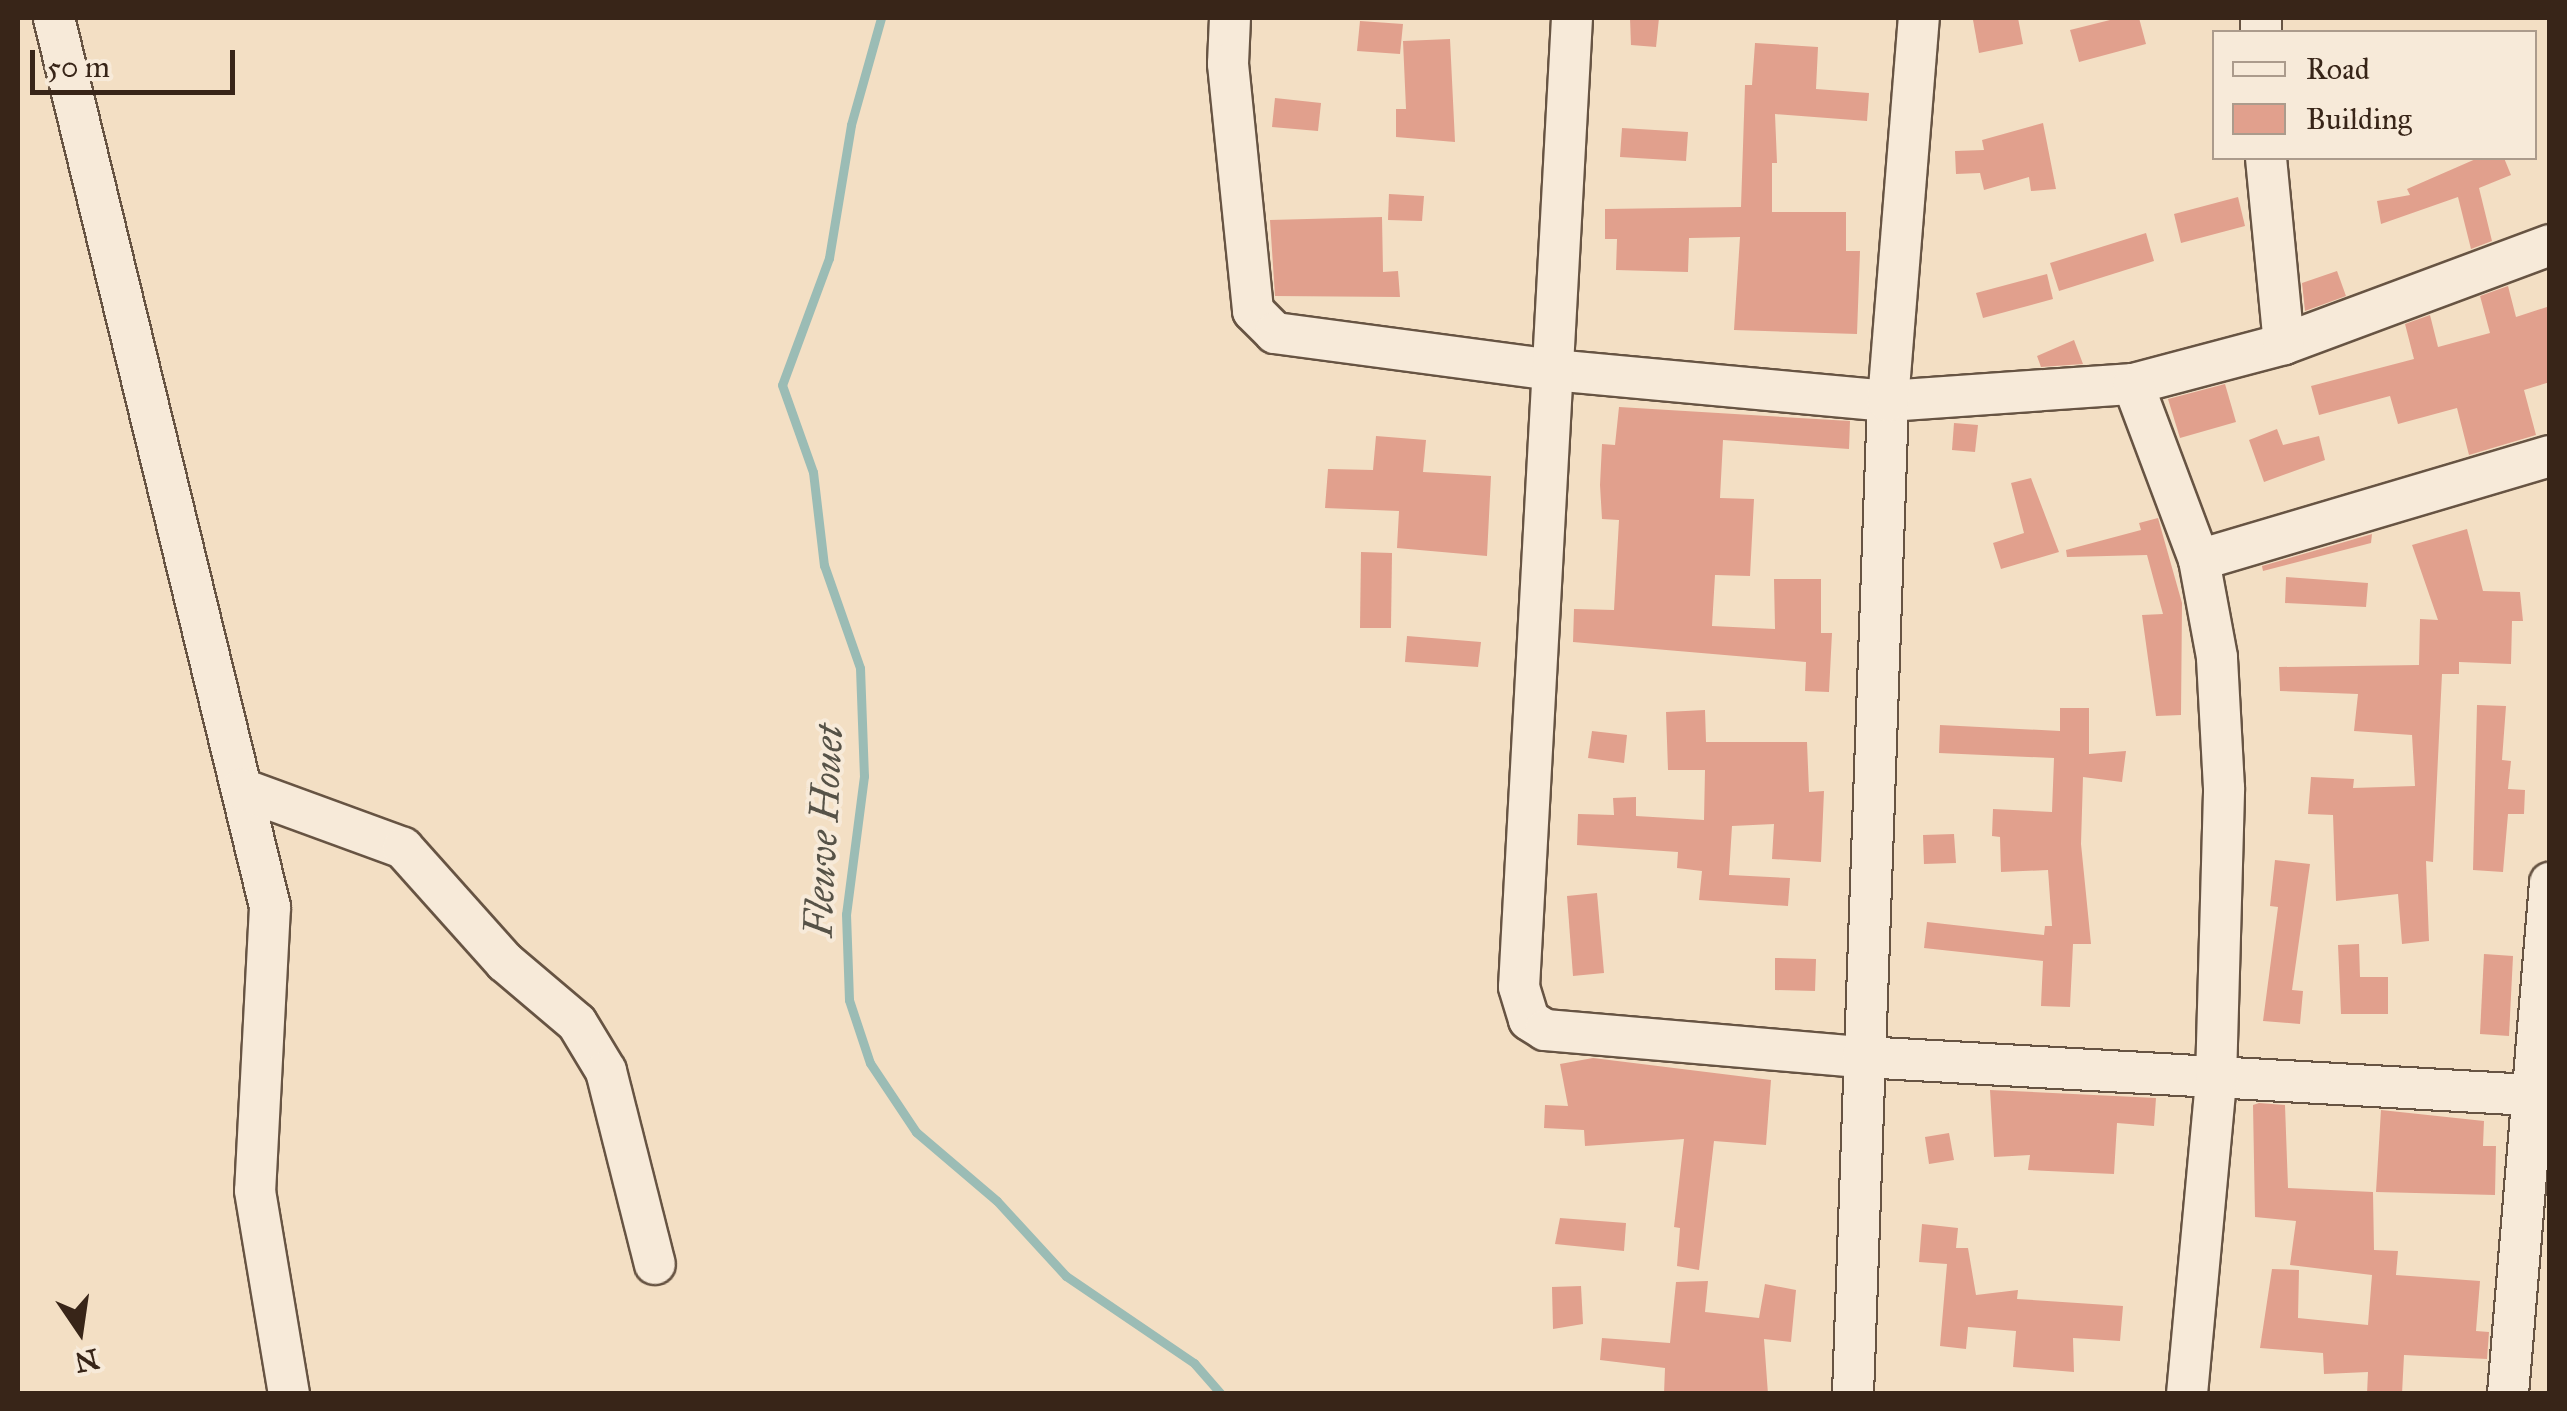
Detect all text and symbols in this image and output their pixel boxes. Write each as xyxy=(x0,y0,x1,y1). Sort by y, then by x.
scale bar xyxy=(35,30,240,92)
legend xyxy=(2212,30,2537,160)
text: 50 m xyxy=(47,49,110,85)
text: Road xyxy=(2306,51,2370,87)
text: Building xyxy=(2306,101,2412,137)
water label: Fleuve Houet xyxy=(794,723,854,939)
north arrow xyxy=(30,1281,130,1381)
text: N xyxy=(71,1341,102,1380)

